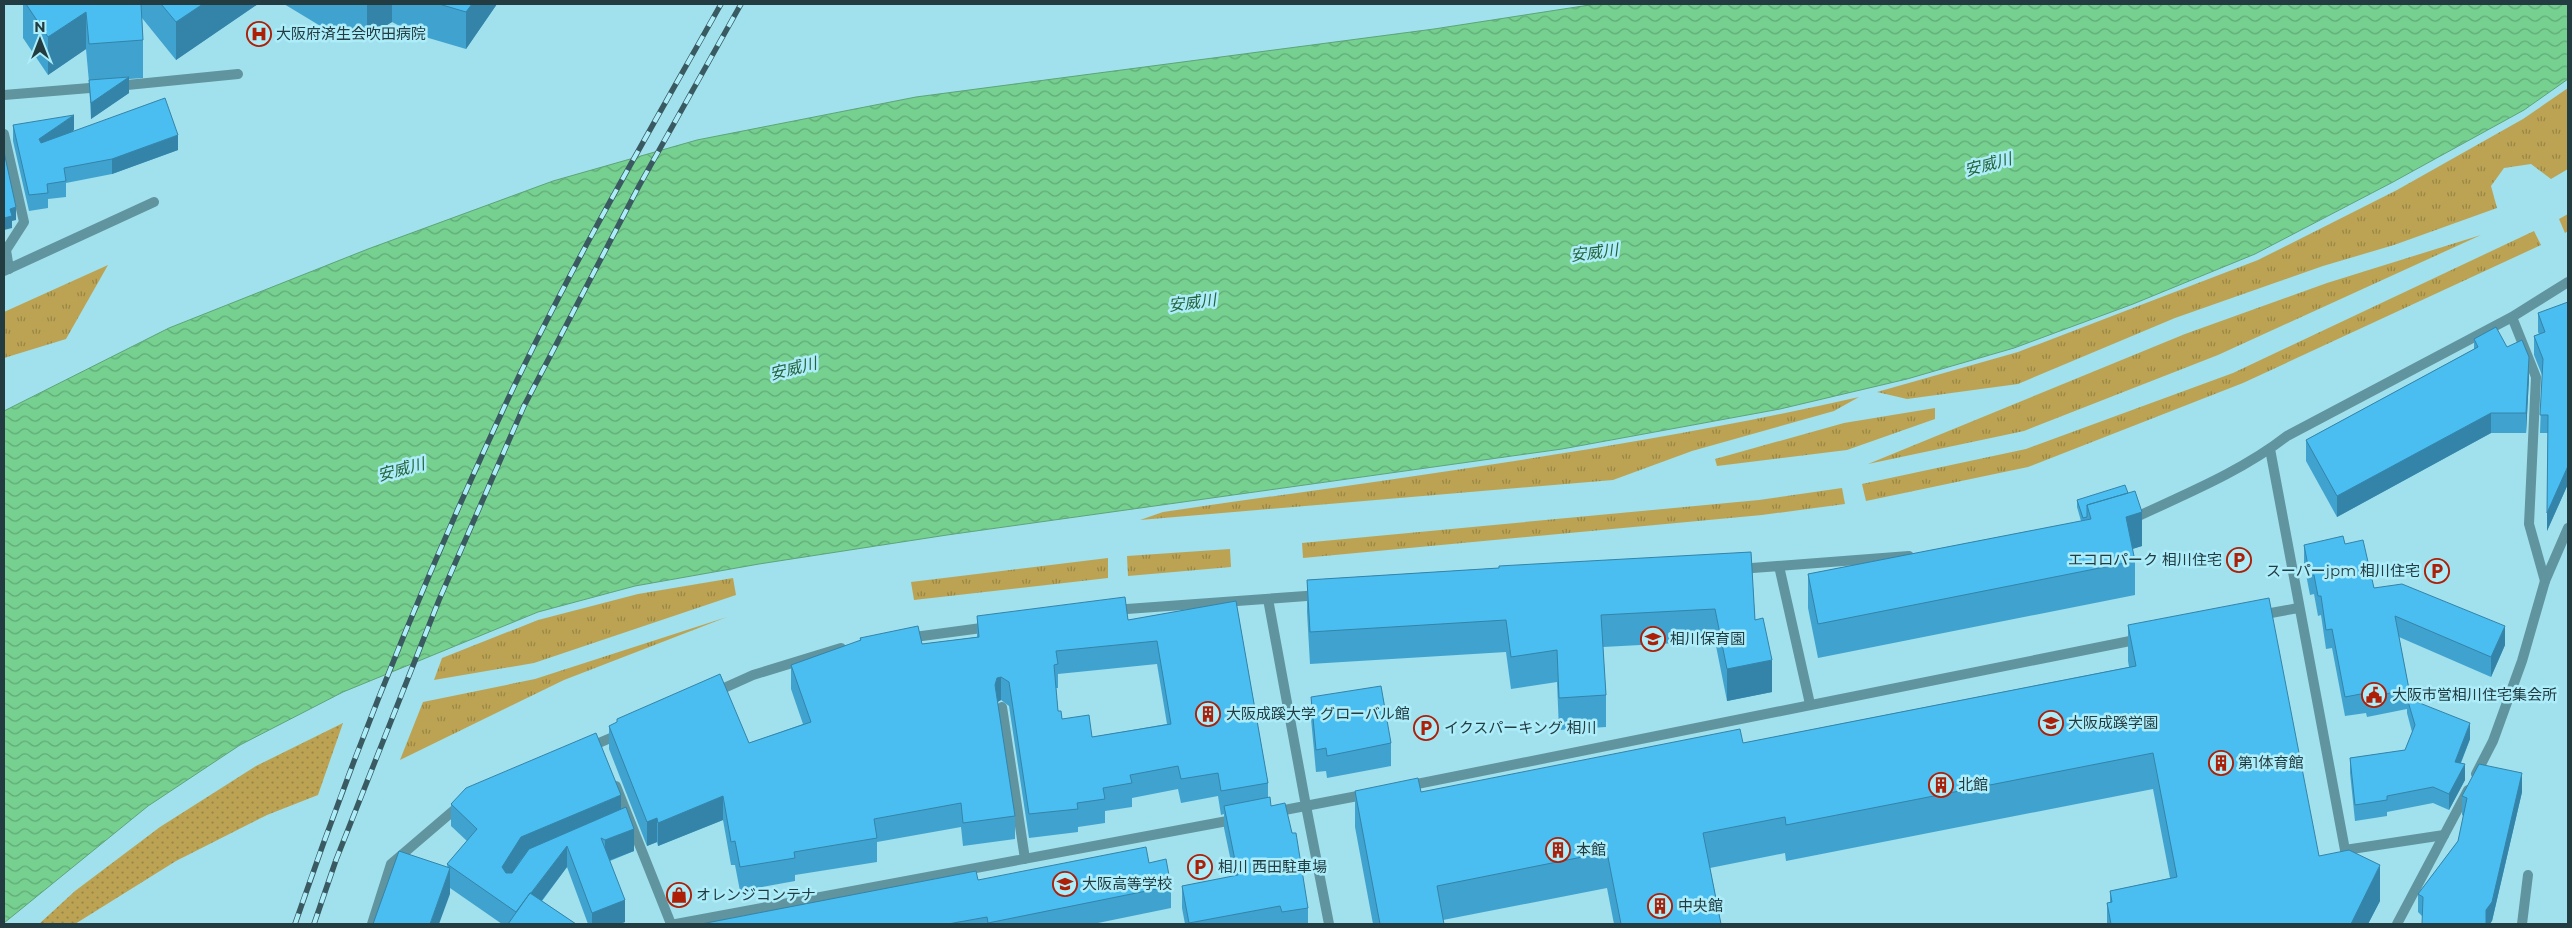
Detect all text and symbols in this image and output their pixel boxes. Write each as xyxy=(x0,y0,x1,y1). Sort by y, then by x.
north arrow xyxy=(15,15,65,65)
text: N xyxy=(34,18,46,36)
hospital icon: 大阪府済生会吹田病院 xyxy=(246,21,272,47)
place label: 大阪府済生会吹田病院 xyxy=(276,24,426,43)
water label: 安威川 xyxy=(1962,149,2016,180)
water label: 安威川 xyxy=(1569,240,1621,265)
water label: 安威川 xyxy=(1167,290,1219,315)
water label: 安威川 xyxy=(768,353,821,384)
water label: 安威川 xyxy=(375,454,429,485)
parking icon: エコロパーク 相川住宅 xyxy=(2226,547,2252,573)
place label: エコロパーク 相川住宅 xyxy=(2068,550,2222,569)
parking icon: スーパーjpm 相川住宅 xyxy=(2424,558,2450,584)
place label: スーパーjpm 相川住宅 xyxy=(2266,561,2420,580)
school or university icon: 相川保育園 xyxy=(1640,626,1666,652)
place label: 相川保育園 xyxy=(1670,629,1745,648)
public building icon: 大阪市営相川住宅集会所 xyxy=(2361,682,2387,708)
place label: 大阪市営相川住宅集会所 xyxy=(2392,685,2557,704)
building icon: 大阪成蹊大学 グローバル館 xyxy=(1195,701,1221,727)
place label: 大阪成蹊大学 グローバル館 xyxy=(1226,704,1410,723)
school or university icon: 大阪成蹊学園 xyxy=(2038,710,2064,736)
place label: 大阪成蹊学園 xyxy=(2068,713,2158,732)
parking icon: イクスパーキング 相川 xyxy=(1413,715,1439,741)
place label: イクスパーキング 相川 xyxy=(1444,718,1597,737)
building icon: 第1体育館 xyxy=(2208,750,2234,776)
place label: 第1体育館 xyxy=(2238,753,2303,772)
building icon: 北館 xyxy=(1928,772,1954,798)
place label: 北館 xyxy=(1958,775,1988,794)
building icon: 本館 xyxy=(1545,837,1571,863)
place label: 本館 xyxy=(1576,840,1606,859)
parking icon: 相川 西田駐車場 xyxy=(1187,854,1213,880)
place label: 相川 西田駐車場 xyxy=(1218,857,1327,876)
school or university icon: 大阪高等学校 xyxy=(1052,871,1078,897)
place label: 大阪高等学校 xyxy=(1082,874,1172,893)
shop icon: オレンジコンテナ xyxy=(666,882,692,908)
place label: オレンジコンテナ xyxy=(696,885,816,904)
building icon: 中央館 xyxy=(1647,893,1673,919)
place label: 中央館 xyxy=(1678,896,1723,915)

